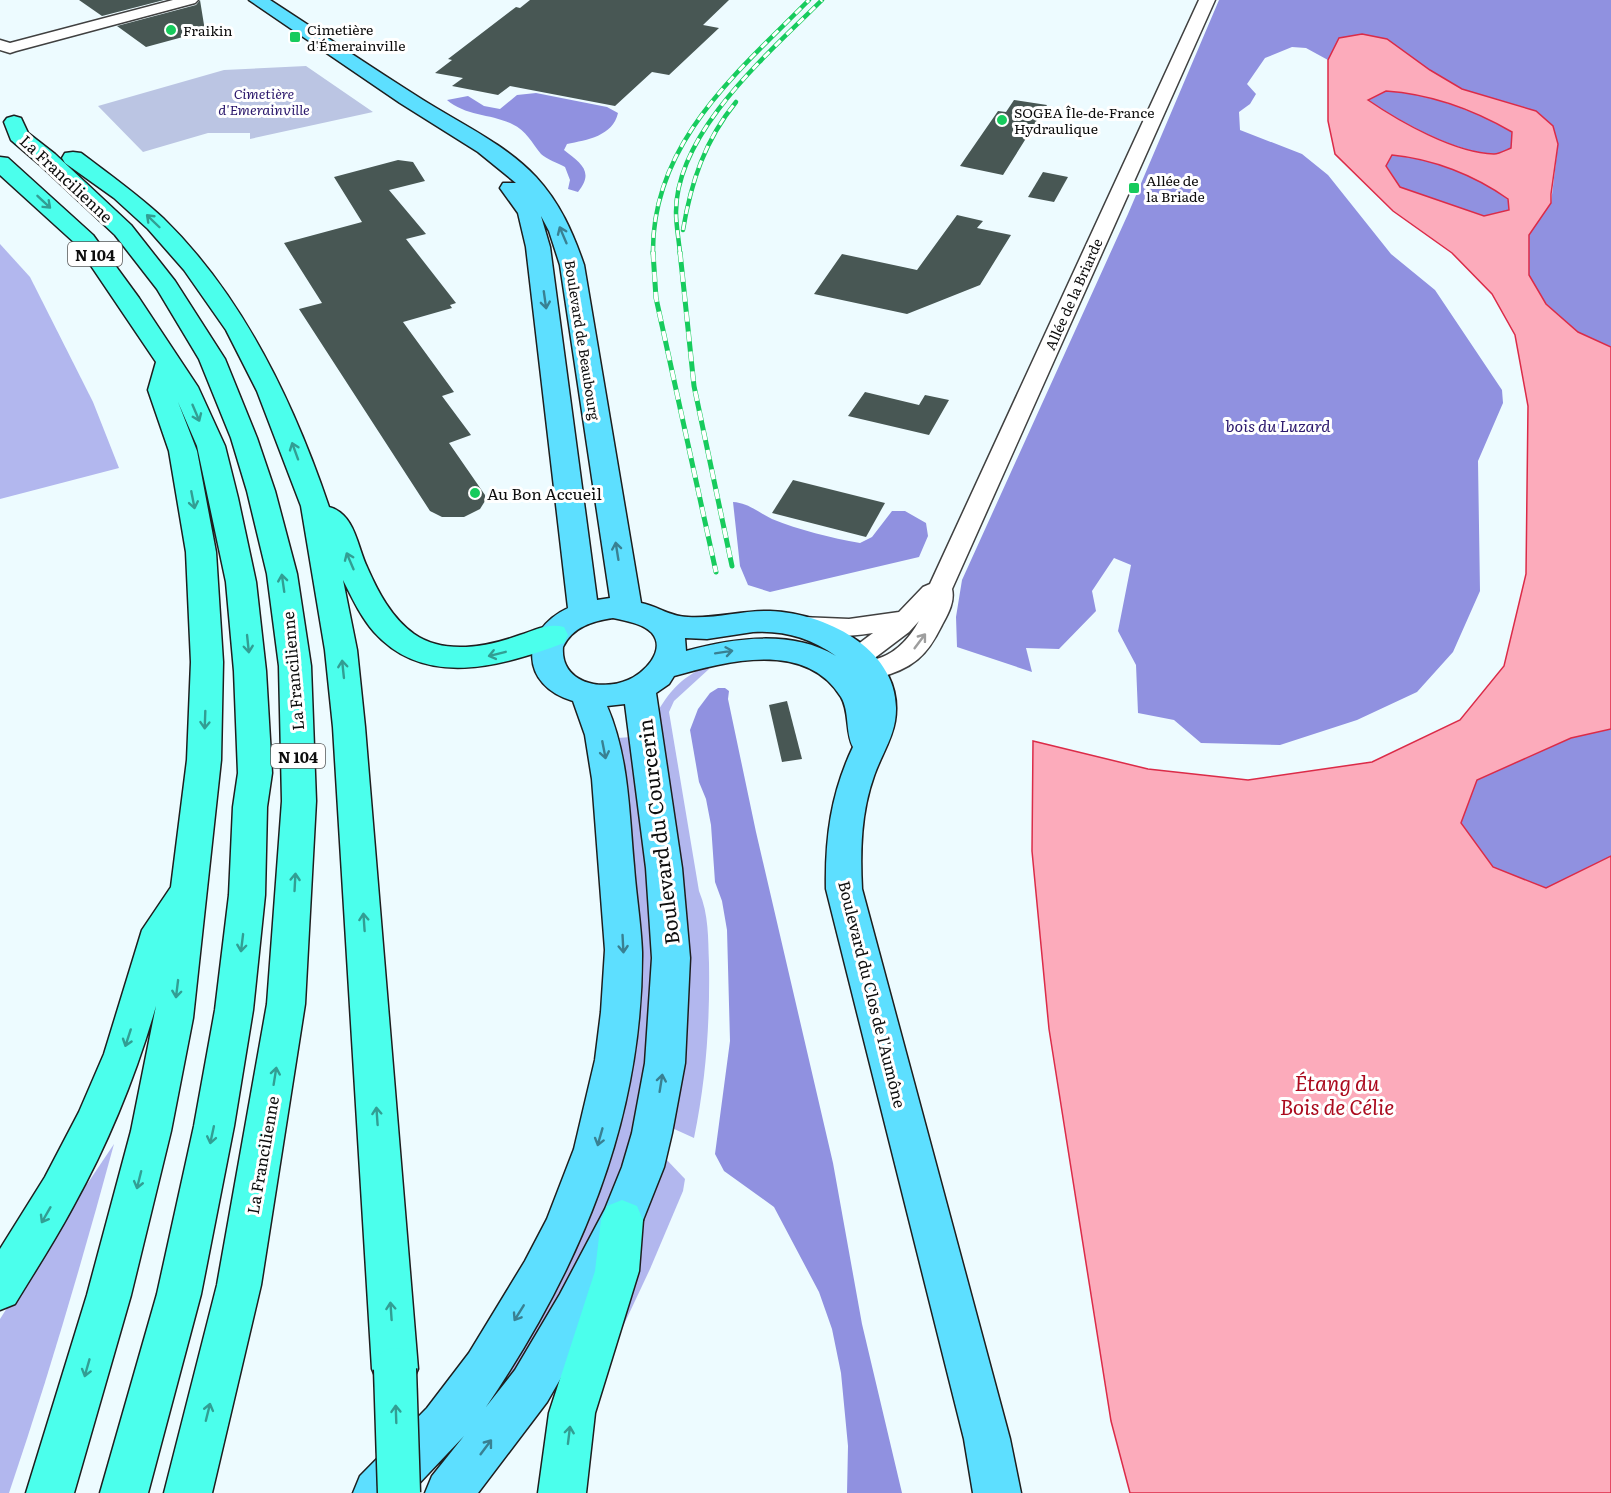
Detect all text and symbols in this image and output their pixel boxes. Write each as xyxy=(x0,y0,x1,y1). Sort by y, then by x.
place label: Cimetière d'Émerainville xyxy=(307,19,405,55)
place label: Fraikin xyxy=(183,20,233,40)
marker: Fraikin xyxy=(164,23,178,37)
marker: Cimetière d'Émerainville xyxy=(288,30,302,44)
park label: Cimetière d'Emerainville xyxy=(218,83,310,119)
place label: SOGEA Île-de-France Hydraulique xyxy=(1014,102,1154,138)
marker: SOGEA Île-de-France Hydraulique xyxy=(995,113,1009,127)
street label: La Francilienne xyxy=(15,128,119,228)
place label: Allée de la Briade xyxy=(1146,170,1205,206)
marker: Allée de la Briade xyxy=(1127,181,1141,195)
one-way arrow xyxy=(36,194,51,208)
one-way arrow xyxy=(145,214,160,229)
one-way arrow xyxy=(557,226,568,245)
street label: Allée de la Briarde xyxy=(1039,235,1107,353)
road number: N 104 xyxy=(68,242,122,266)
street label: Boulevard de Beaubourg xyxy=(560,258,606,422)
one-way arrow xyxy=(540,290,551,310)
one-way arrow xyxy=(191,404,203,422)
park label: bois du Luzard xyxy=(1226,413,1331,437)
one-way arrow xyxy=(288,442,299,461)
place label: Au Bon Accueil xyxy=(487,481,602,505)
marker: Au Bon Accueil xyxy=(468,486,482,500)
one-way arrow xyxy=(187,489,198,509)
one-way arrow xyxy=(611,542,622,562)
one-way arrow xyxy=(344,552,355,571)
one-way arrow xyxy=(277,574,288,594)
street label: La Francilienne xyxy=(275,610,309,732)
one-way arrow xyxy=(242,633,253,653)
one-way arrow xyxy=(913,633,926,649)
one-way arrow xyxy=(713,647,733,658)
one-way arrow xyxy=(488,649,507,661)
one-way arrow xyxy=(337,660,348,679)
one-way arrow xyxy=(200,710,211,730)
street label: Boulevard du Courcerin xyxy=(628,717,686,947)
one-way arrow xyxy=(599,739,610,759)
road number: N 104 xyxy=(271,744,325,768)
one-way arrow xyxy=(289,873,300,893)
street label: Boulevard du Clos de l'Aumône xyxy=(833,878,913,1110)
one-way arrow xyxy=(358,912,369,932)
one-way arrow xyxy=(236,932,247,952)
one-way arrow xyxy=(617,933,628,953)
one-way arrow xyxy=(172,979,183,998)
one-way arrow xyxy=(122,1028,133,1047)
water label: Étang du Bois de Célie xyxy=(1280,1066,1394,1121)
one-way arrow xyxy=(269,1067,280,1087)
one-way arrow xyxy=(656,1074,667,1094)
street label: La Francilienne xyxy=(240,1094,284,1216)
one-way arrow xyxy=(371,1107,382,1127)
one-way arrow xyxy=(206,1125,217,1145)
one-way arrow xyxy=(594,1127,605,1146)
one-way arrow xyxy=(132,1170,144,1189)
one-way arrow xyxy=(40,1206,52,1223)
one-way arrow xyxy=(385,1301,396,1321)
one-way arrow xyxy=(512,1304,524,1321)
one-way arrow xyxy=(81,1358,92,1377)
one-way arrow xyxy=(203,1402,215,1421)
one-way arrow xyxy=(391,1404,402,1424)
one-way arrow xyxy=(564,1426,575,1445)
one-way arrow xyxy=(479,1440,492,1456)

